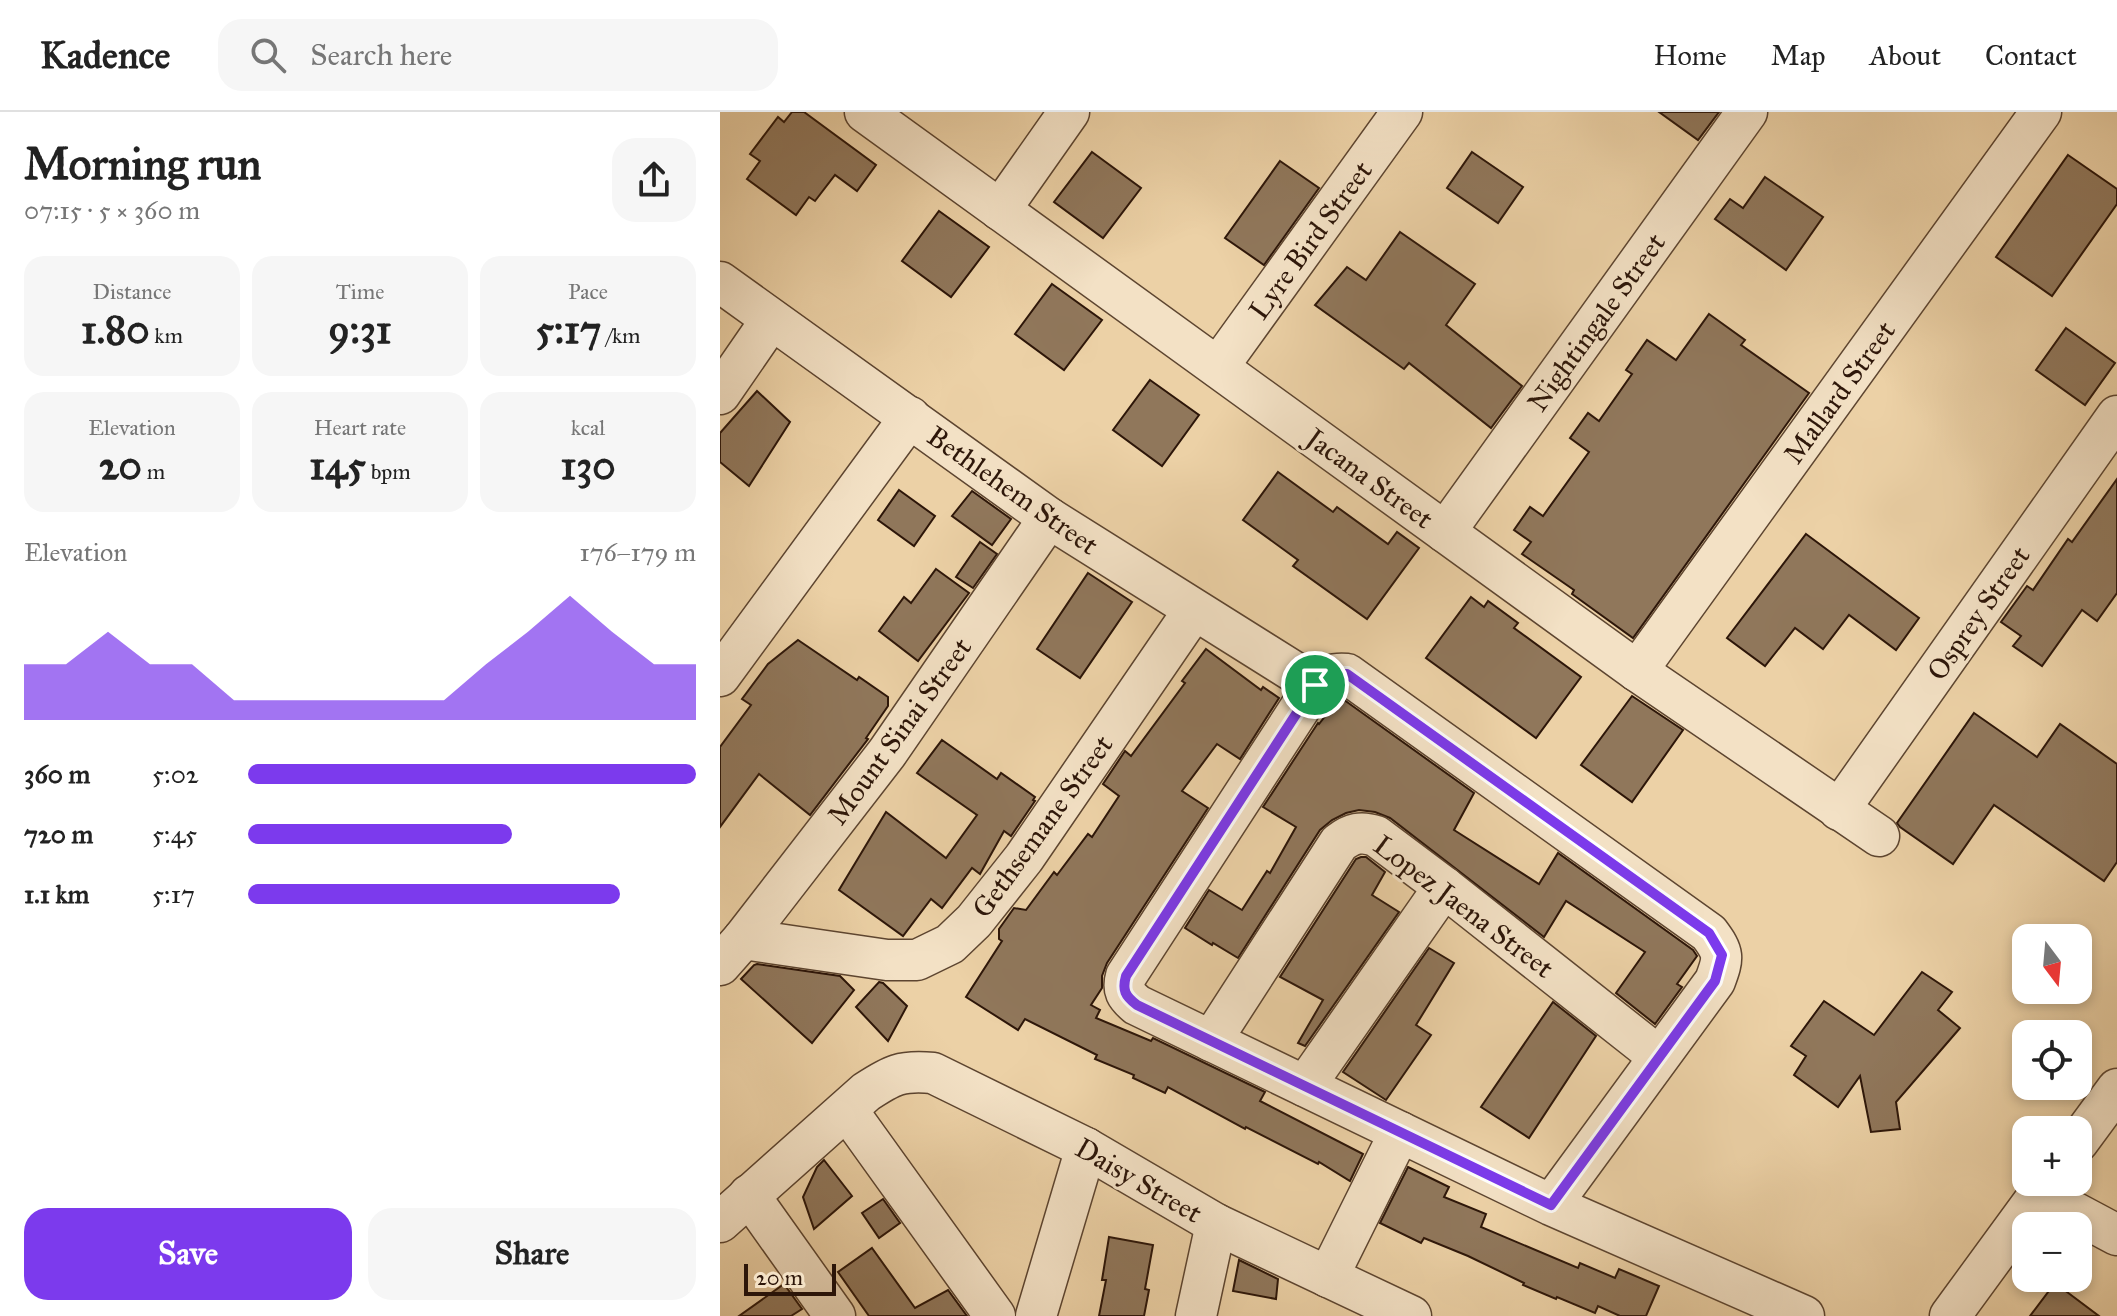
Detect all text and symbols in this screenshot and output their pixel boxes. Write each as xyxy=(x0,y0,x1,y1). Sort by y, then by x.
search box xyxy=(218,19,778,91)
text: Kadence xyxy=(40,32,170,78)
icon: search xyxy=(246,33,290,77)
text: Search here xyxy=(310,37,452,73)
text: Home xyxy=(1654,38,1727,73)
text: Map xyxy=(1771,38,1825,73)
text: About xyxy=(1869,38,1941,73)
text: Contact xyxy=(1985,38,2077,73)
text: Morning run xyxy=(24,137,261,191)
button: share xyxy=(612,138,696,222)
street label: Lyre Bird Street xyxy=(1241,154,1380,326)
text: 07:15 · 5 × 360 m xyxy=(24,194,200,226)
street label: Nightingale Street xyxy=(1520,226,1673,418)
text: Distance xyxy=(93,278,171,305)
text: Time xyxy=(336,278,384,305)
text: Pace xyxy=(568,278,608,305)
text: 1.80 xyxy=(81,305,150,354)
text: 9:31 xyxy=(328,305,392,354)
text: 5:17 xyxy=(535,305,601,354)
street label: Mallard Street xyxy=(1776,314,1903,470)
text: km xyxy=(150,322,183,349)
text: /km xyxy=(601,322,641,349)
text: Elevation xyxy=(88,414,176,441)
text: Heart rate xyxy=(314,414,406,441)
text: kcal xyxy=(571,414,605,441)
street label: Bethlehem Street xyxy=(920,418,1105,562)
street label: Jacana Street xyxy=(1297,419,1440,536)
text: 20 xyxy=(99,441,142,490)
text: 145 xyxy=(309,441,366,490)
text: 130 xyxy=(560,441,616,490)
text: m xyxy=(142,458,165,485)
text: bpm xyxy=(366,458,411,485)
text: Elevation xyxy=(24,536,127,568)
text: 176–179 m xyxy=(579,536,696,568)
street label: Osprey Street xyxy=(1919,539,2038,687)
street label: Mount Sinai Street xyxy=(820,631,979,832)
pin xyxy=(1281,651,1349,719)
icon: arrive xyxy=(1293,663,1337,707)
street label: Gethsemane Street xyxy=(964,728,1120,924)
text: 360 m xyxy=(24,758,90,790)
text: 5:02 xyxy=(152,758,199,790)
text: 720 m xyxy=(24,818,93,850)
text: 5:45 xyxy=(152,818,197,850)
street label: Lopez Jaena Street xyxy=(1367,827,1561,986)
text: 1.1 km xyxy=(24,878,89,910)
text: 5:17 xyxy=(152,878,195,910)
north arrow xyxy=(2012,924,2092,1004)
map controls xyxy=(2012,924,2092,1292)
button: locate xyxy=(2012,1020,2092,1100)
button: + xyxy=(2012,1116,2092,1196)
street label: Daisy Street xyxy=(1069,1130,1208,1231)
button: Save xyxy=(24,1208,352,1300)
button: Share xyxy=(368,1208,696,1300)
button: − xyxy=(2012,1212,2092,1292)
scale bar xyxy=(744,1260,836,1296)
text: 20 m xyxy=(756,1264,803,1291)

